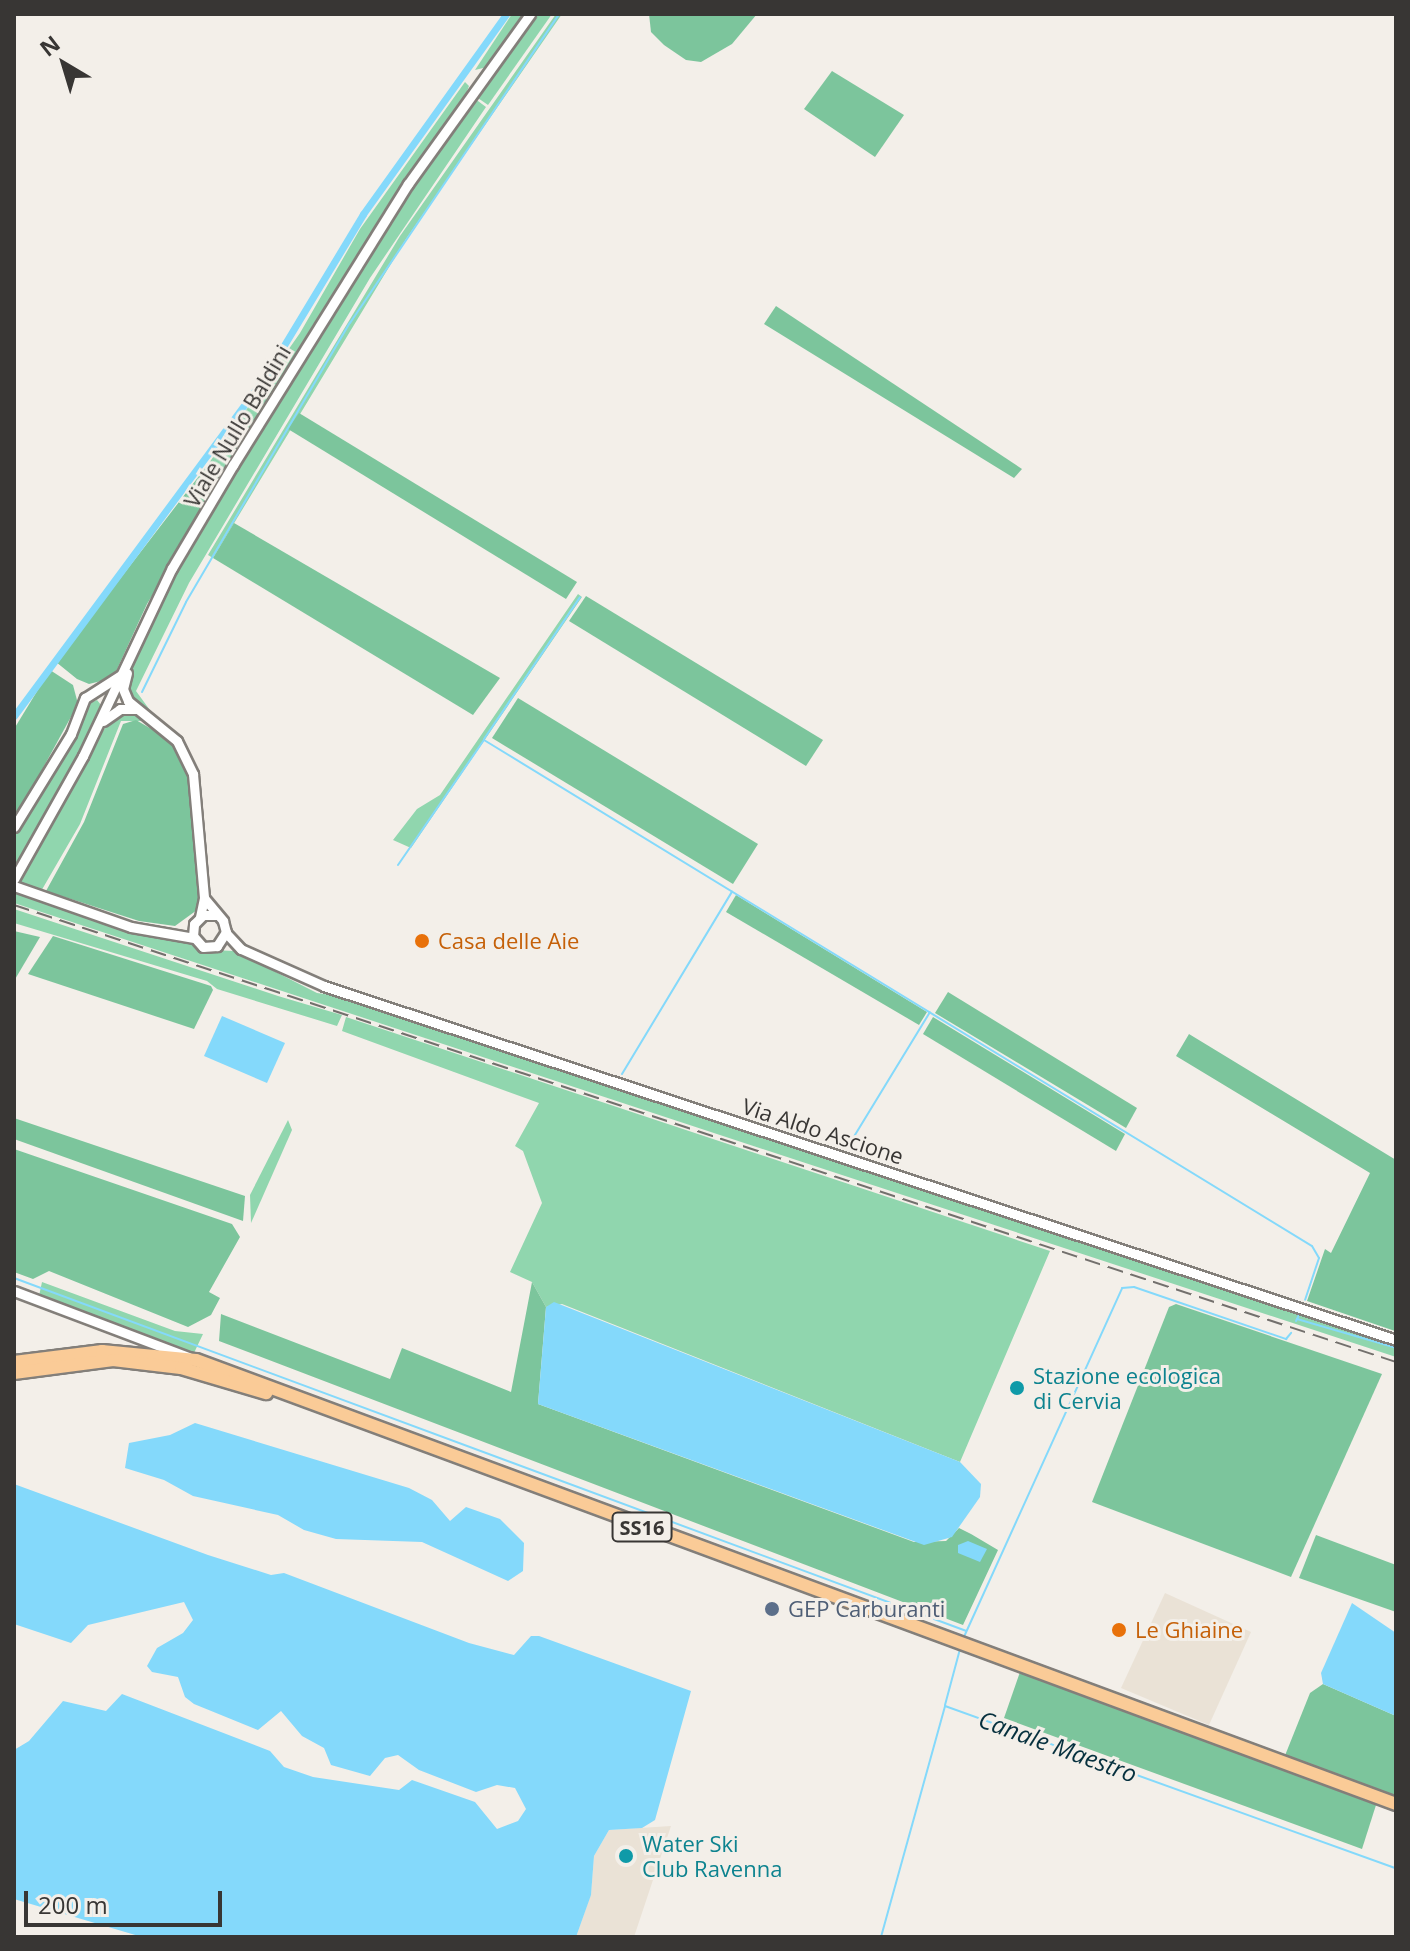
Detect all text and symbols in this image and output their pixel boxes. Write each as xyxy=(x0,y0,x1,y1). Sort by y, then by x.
north arrow xyxy=(24,24,104,104)
text: N xyxy=(33,28,66,62)
street label: Viale Nullo Baldini xyxy=(178,340,296,512)
place label: Casa delle Aie xyxy=(438,928,579,954)
marker: Casa delle Aie xyxy=(413,932,431,950)
street label: Via Aldo Ascione xyxy=(739,1092,907,1170)
place label: Stazione ecologica di Cervia xyxy=(1033,1362,1221,1414)
marker: Stazione ecologica di Cervia xyxy=(1008,1379,1026,1397)
road number: SS16 xyxy=(610,1511,674,1543)
place label: GEP Carburanti xyxy=(788,1596,945,1622)
marker: GEP Carburanti xyxy=(763,1600,781,1618)
place label: Le Ghiaine xyxy=(1135,1617,1243,1643)
marker: Le Ghiaine xyxy=(1110,1621,1128,1639)
water label: Canale Maestro xyxy=(975,1704,1141,1788)
place label: Water Ski Club Ravenna xyxy=(642,1830,782,1882)
marker: Water Ski Club Ravenna xyxy=(617,1847,635,1865)
scale bar xyxy=(28,1875,226,1925)
text: 200 m xyxy=(38,1888,108,1921)

